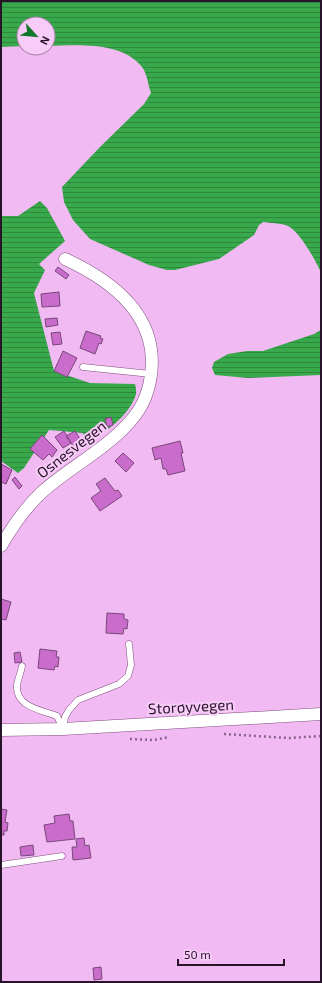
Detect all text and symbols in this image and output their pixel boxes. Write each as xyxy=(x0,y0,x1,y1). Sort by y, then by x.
north arrow xyxy=(16,16,56,56)
text: N xyxy=(38,34,53,47)
street label: Osnesvegen xyxy=(33,416,109,482)
street label: Storøyvegen xyxy=(148,695,234,717)
scale bar xyxy=(178,941,284,967)
text: 50 m xyxy=(184,947,211,961)

